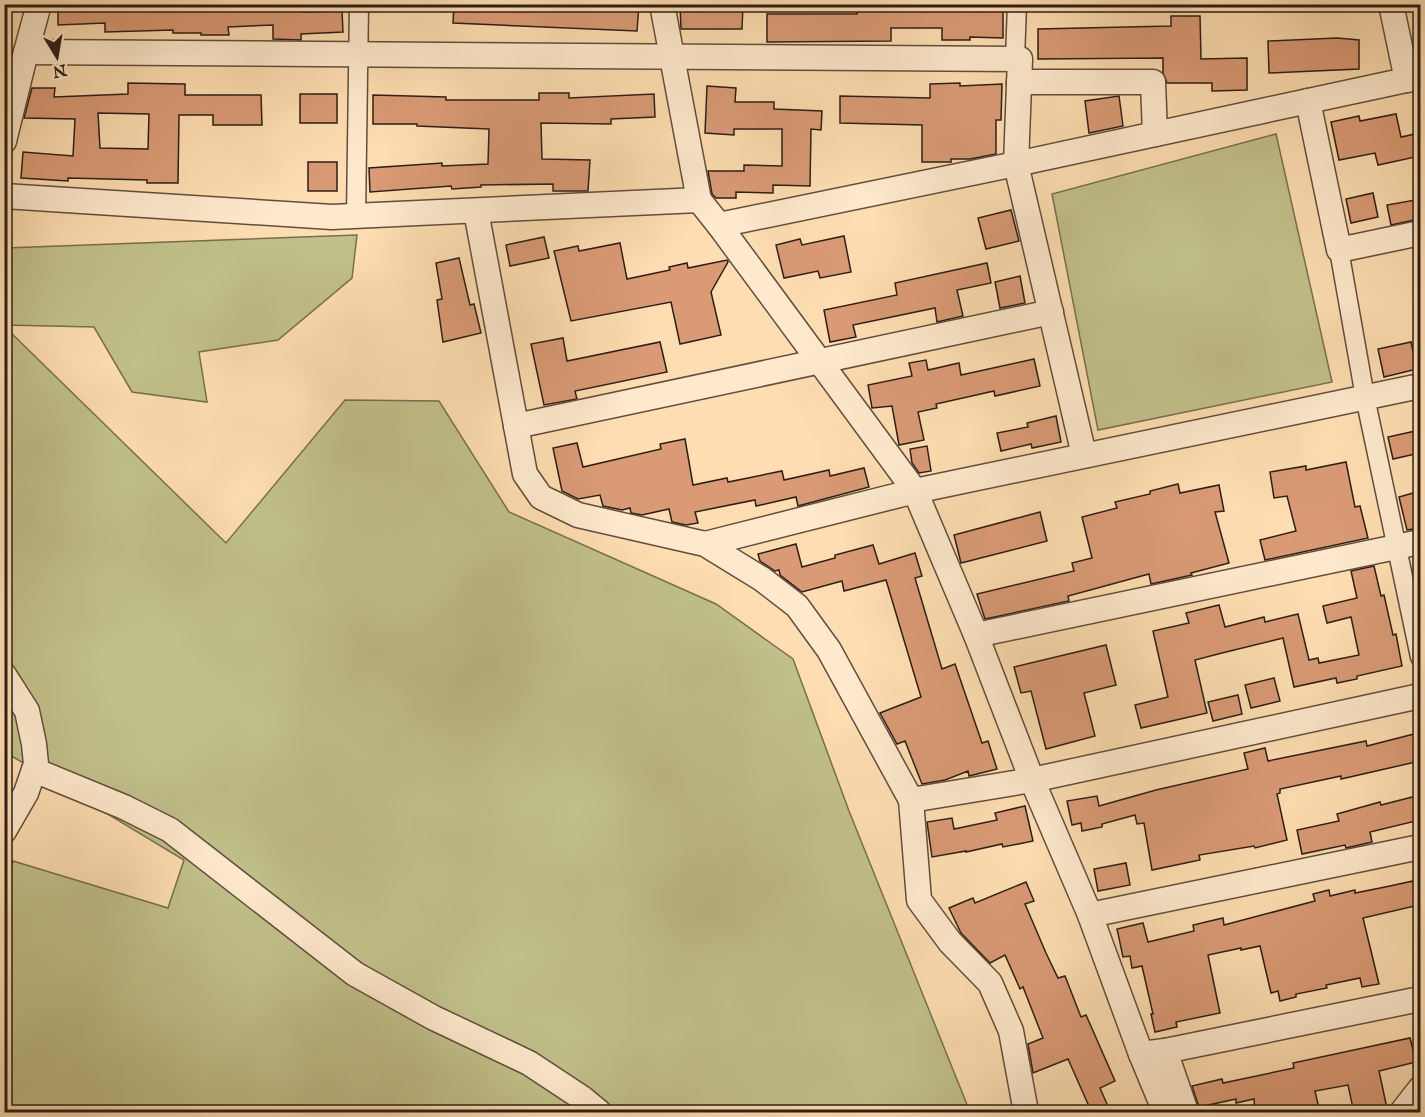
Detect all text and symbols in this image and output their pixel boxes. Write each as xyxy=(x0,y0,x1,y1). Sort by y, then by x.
north arrow xyxy=(27,27,87,87)
text: N xyxy=(51,58,69,81)

